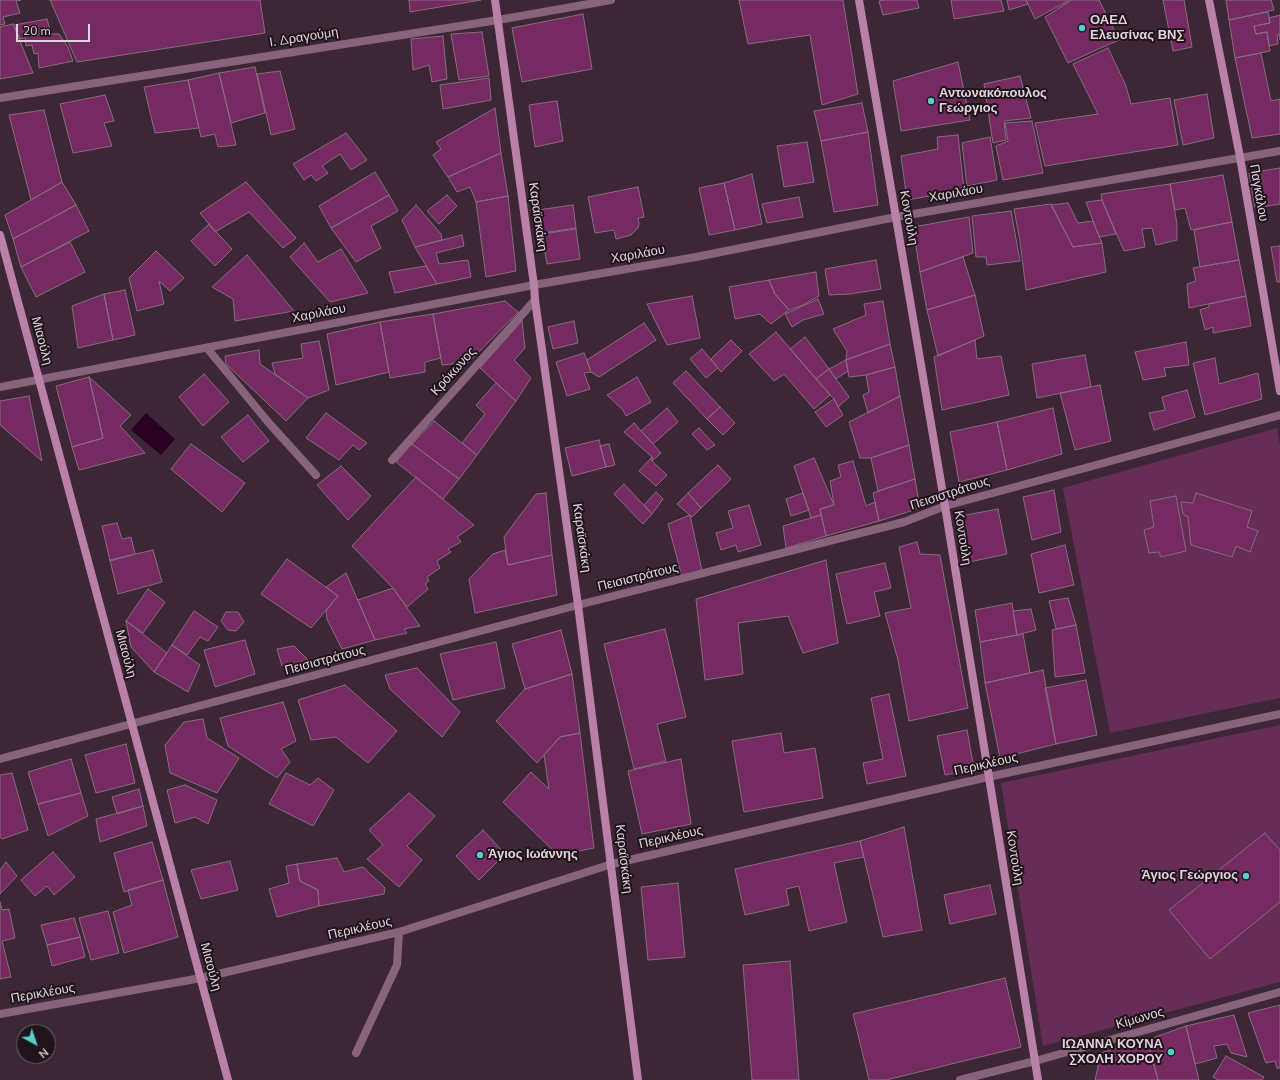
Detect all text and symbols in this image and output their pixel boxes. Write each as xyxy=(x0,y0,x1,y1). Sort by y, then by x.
place label: ΟΑΕΔ Ελευσίνας ΒΝΣ xyxy=(1090,13,1184,44)
scale bar xyxy=(18,16,92,42)
text: 20 m xyxy=(23,23,51,39)
marker: ΟΑΕΔ Ελευσίνας ΒΝΣ xyxy=(1077,23,1087,33)
street label: Ι. Δραγούμη xyxy=(268,25,340,51)
place label: Αντωνακόπουλος Γεώργιος xyxy=(939,86,1047,117)
marker: Αντωνακόπουλος Γεώργιος xyxy=(926,96,936,106)
street label: Παγκάλου xyxy=(1245,163,1271,223)
street label: Καραϊσκάκη xyxy=(524,182,550,252)
street label: Χαριλάου xyxy=(928,182,984,206)
street label: Κοντούλη xyxy=(896,189,920,247)
street label: Χαριλάου xyxy=(610,243,666,267)
street label: Χαριλάου xyxy=(291,301,347,327)
street label: Μιαούλη xyxy=(27,315,55,367)
street label: Κρόκωνος xyxy=(428,345,480,399)
street label: Πεισιστράτους xyxy=(908,474,992,514)
street label: Καραϊσκάκη xyxy=(568,503,594,573)
street label: Κοντούλη xyxy=(950,509,974,567)
street label: Πεισιστράτους xyxy=(596,560,680,596)
street label: Μιαούλη xyxy=(111,628,139,680)
street label: Πεισιστράτους xyxy=(283,643,367,679)
street label: Περικλέους xyxy=(953,750,1019,780)
street label: Περικλέους xyxy=(638,823,704,853)
street label: Καραϊσκάκη xyxy=(611,824,635,894)
street label: Κοντούλη xyxy=(1002,829,1026,887)
place label: Άγιος Ιωάννης xyxy=(488,847,578,863)
marker: Άγιος Ιωάννης xyxy=(475,850,485,860)
place label: Άγιος Γεώργιος xyxy=(1141,868,1238,884)
marker: Άγιος Γεώργιος xyxy=(1241,871,1251,881)
street label: Περικλέους xyxy=(327,914,393,944)
street label: Μιαούλη xyxy=(196,941,224,993)
street label: Περικλέους xyxy=(10,981,76,1007)
street label: Κίμωνος xyxy=(1114,1005,1166,1033)
north arrow xyxy=(16,1024,56,1064)
place label: ΙΩΑΝΝΑ ΚΟΥΝΑ ΣΧΟΛΗ ΧΟΡΟΥ xyxy=(1062,1037,1163,1068)
text: N xyxy=(35,1044,51,1061)
marker: ΙΩΑΝΝΑ ΚΟΥΝΑ ΣΧΟΛΗ ΧΟΡΟΥ xyxy=(1166,1047,1176,1057)

